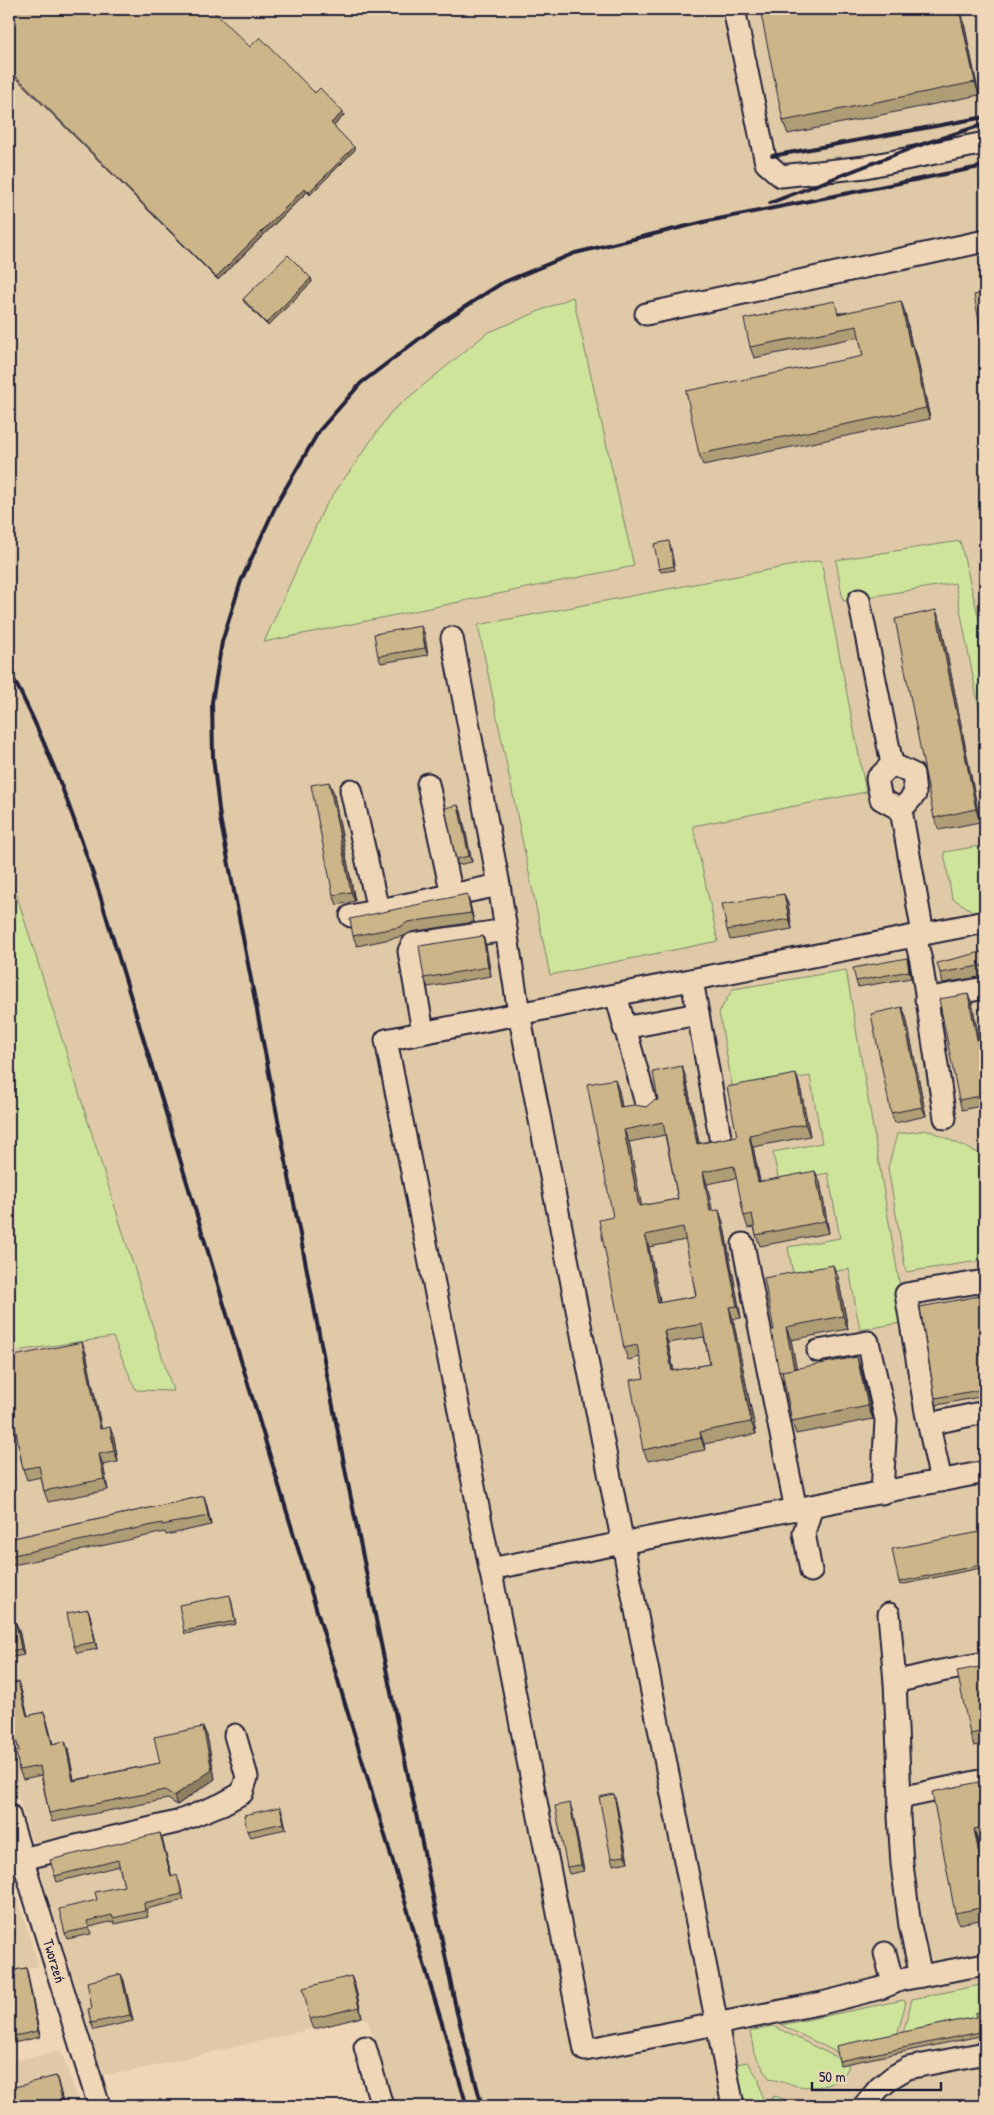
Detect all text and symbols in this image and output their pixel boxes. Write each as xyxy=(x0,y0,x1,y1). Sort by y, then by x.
street label: Tworzeń xyxy=(38,1936,71,1986)
scale bar xyxy=(812,2060,940,2092)
text: 50 m xyxy=(819,2066,846,2087)

